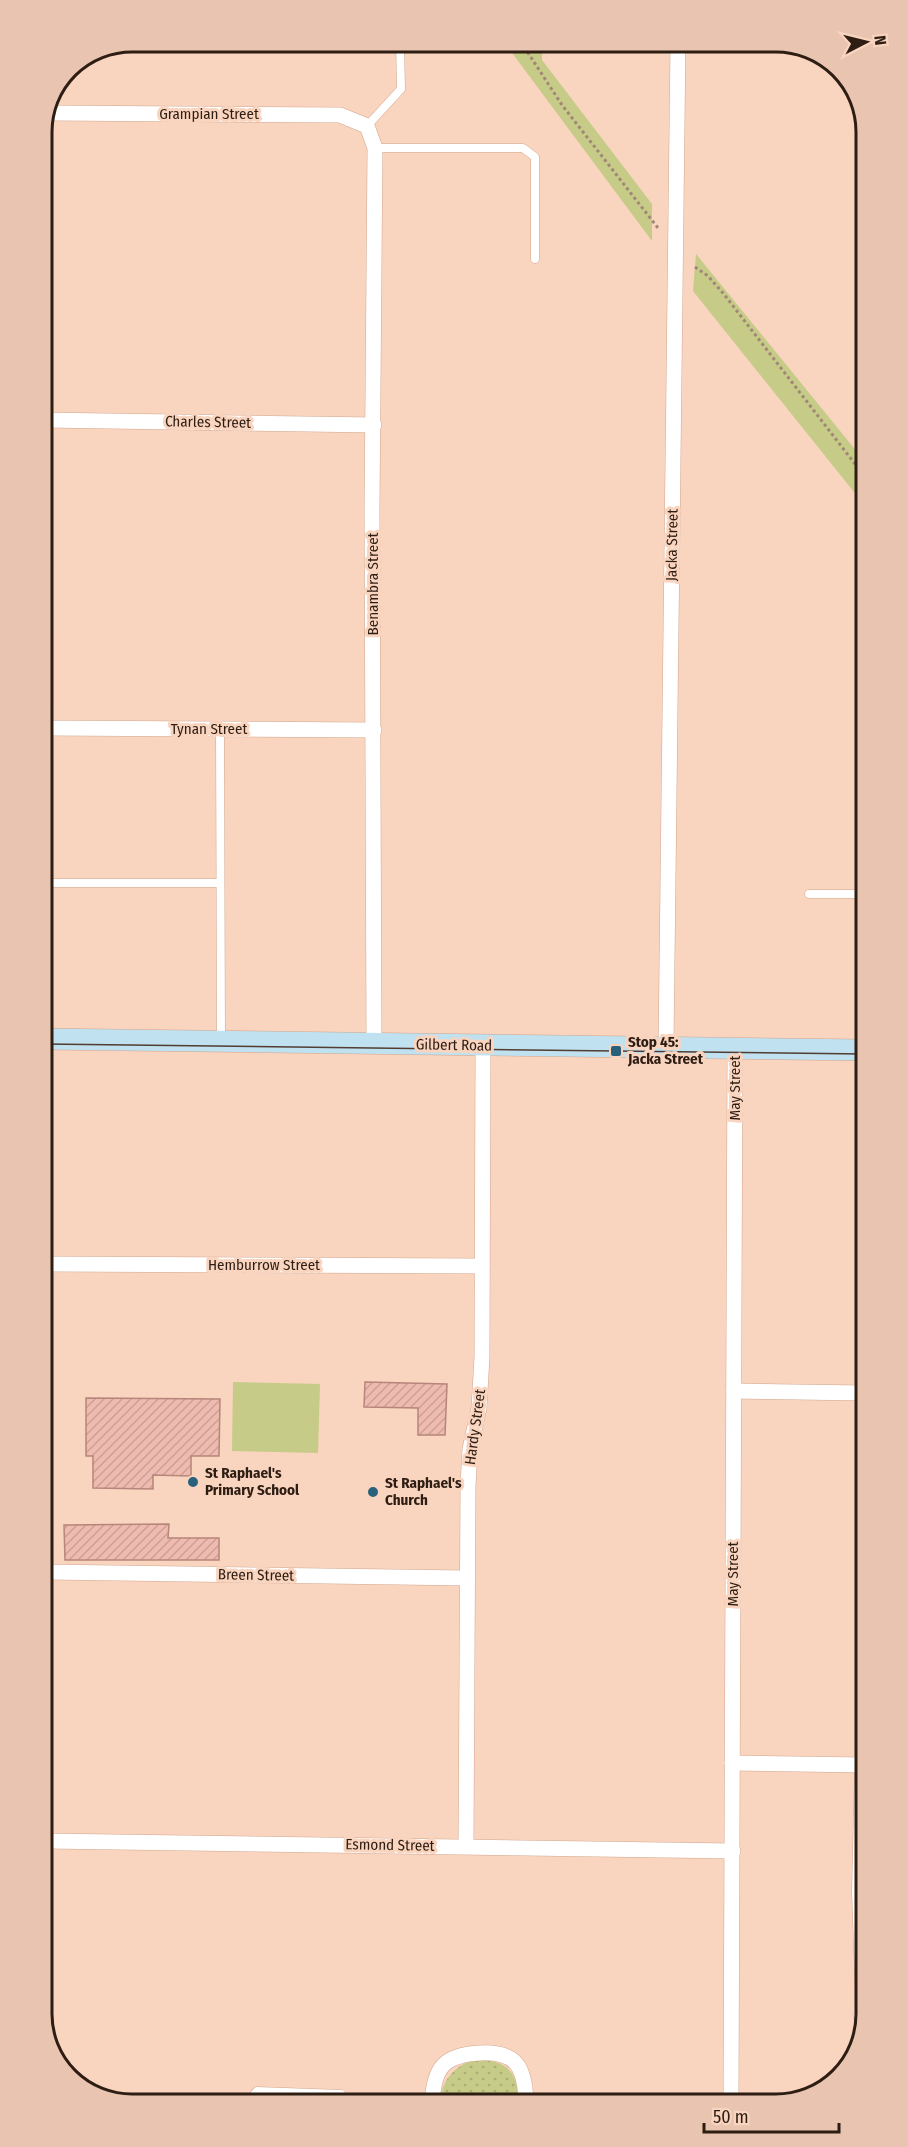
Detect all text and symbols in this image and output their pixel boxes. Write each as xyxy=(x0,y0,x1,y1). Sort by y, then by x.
north arrow xyxy=(836,12,896,72)
text: N xyxy=(870,34,890,46)
street label: Grampian Street xyxy=(159,105,259,123)
street label: Charles Street xyxy=(165,412,251,432)
street label: Jacka Street xyxy=(662,509,682,581)
street label: Benambra Street xyxy=(364,532,382,635)
street label: Tynan Street xyxy=(171,720,247,738)
place label: Stop 45: Jacka Street xyxy=(627,1033,704,1068)
street label: Gilbert Road xyxy=(416,1035,492,1055)
marker: Stop 45: Jacka Street xyxy=(609,1044,623,1058)
street label: May Street xyxy=(726,1055,744,1120)
street label: Hemburrow Street xyxy=(208,1256,320,1274)
street label: Hardy Street xyxy=(461,1388,489,1466)
place label: St Raphael's Primary School xyxy=(205,1464,300,1499)
place label: St Raphael's Church xyxy=(385,1474,462,1509)
marker: St Raphael's Primary School xyxy=(186,1475,200,1489)
marker: St Raphael's Church xyxy=(366,1485,380,1499)
street label: May Street xyxy=(724,1541,742,1606)
street label: Breen Street xyxy=(218,1565,294,1585)
street label: Esmond Street xyxy=(345,1835,435,1855)
scale bar xyxy=(704,2096,839,2134)
text: 50 m xyxy=(713,2106,749,2128)

